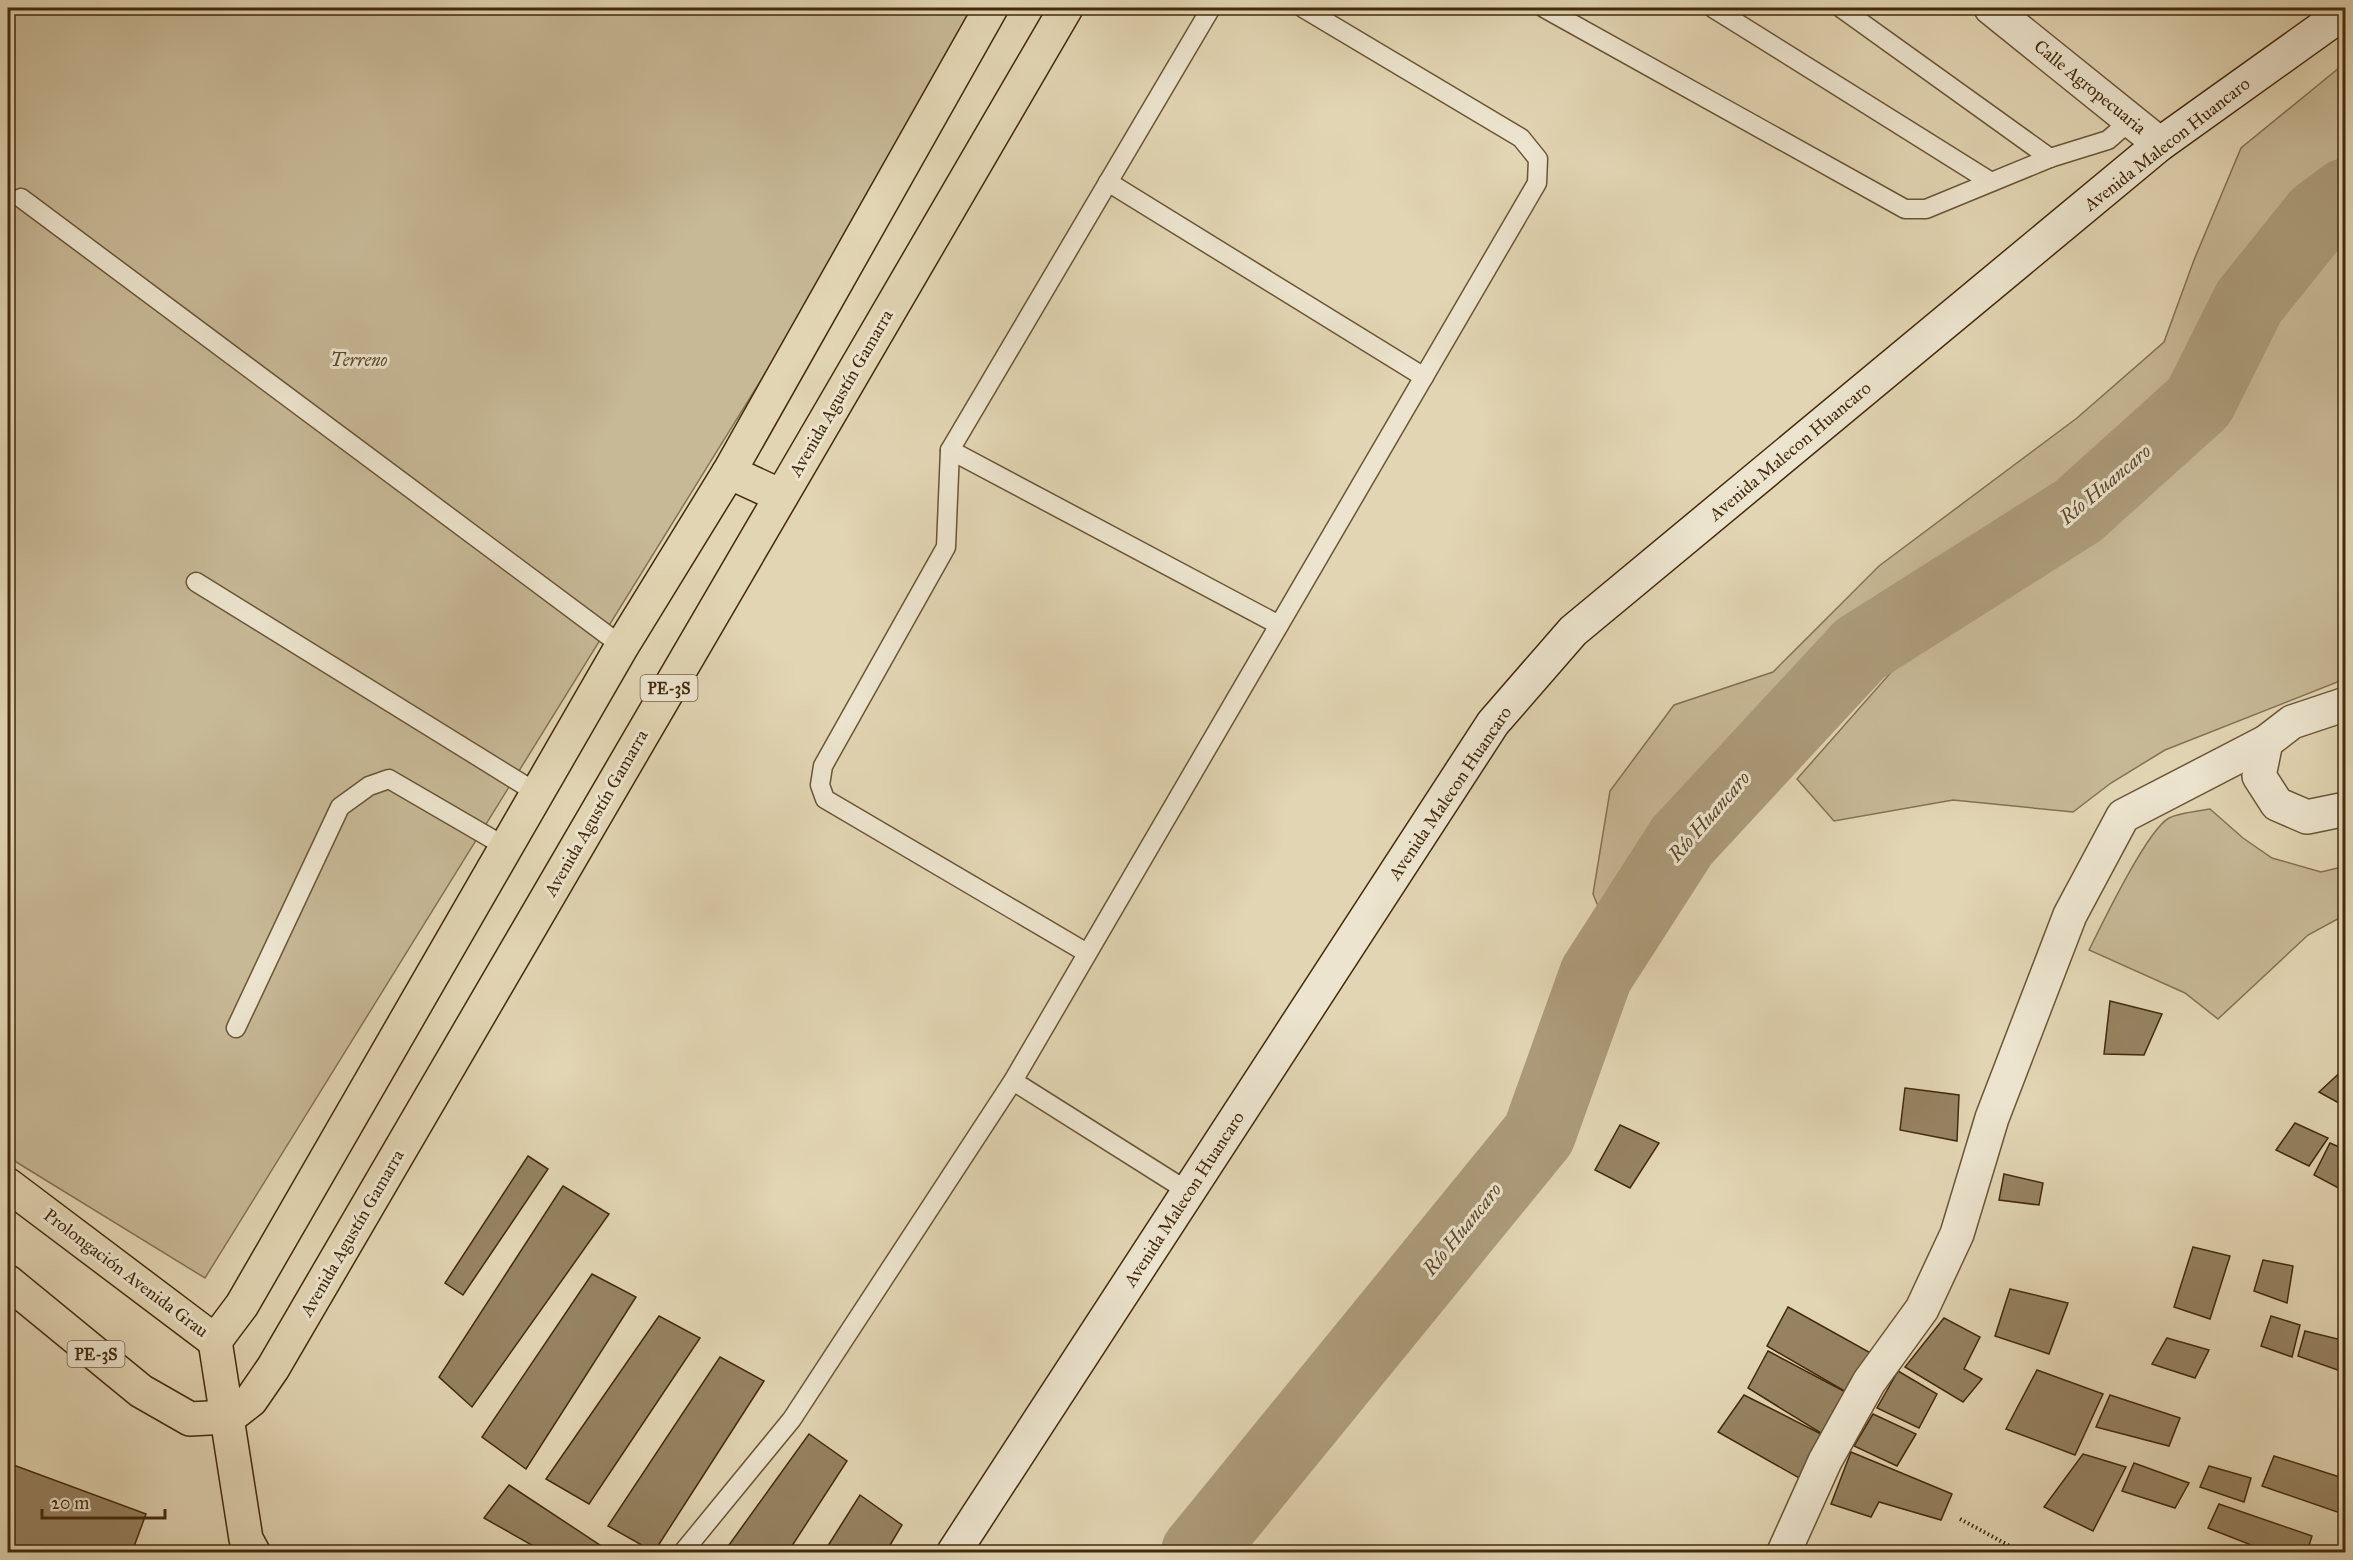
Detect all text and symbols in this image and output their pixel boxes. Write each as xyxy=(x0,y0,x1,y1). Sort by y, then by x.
street label: Calle Agropecuaria xyxy=(2029,35,2151,140)
street label: Avenida Malecon Huancaro xyxy=(2079,72,2254,216)
street label: Avenida Agustín Gamarra xyxy=(784,305,899,482)
park label: Terreno xyxy=(331,349,388,371)
street label: Avenida Malecon Huancaro xyxy=(1704,377,1875,526)
water label: Río Huancaro xyxy=(2054,439,2156,530)
road number: PE-3S xyxy=(640,675,698,701)
street label: Avenida Malecon Huancaro xyxy=(1383,702,1516,885)
street label: Avenida Agustín Gamarra xyxy=(539,725,654,902)
water label: Río Huancaro xyxy=(1663,766,1755,867)
street label: Avenida Malecon Huancaro xyxy=(1118,1107,1249,1292)
street label: Avenida Agustín Gamarra xyxy=(295,1145,410,1322)
water label: Río Huancaro xyxy=(1417,1178,1507,1281)
street label: Prolongación Avenida Grau xyxy=(39,1204,213,1343)
road number: PE-3S xyxy=(68,1341,124,1367)
scale bar xyxy=(42,1482,165,1520)
text: 20 m xyxy=(51,1492,89,1514)

